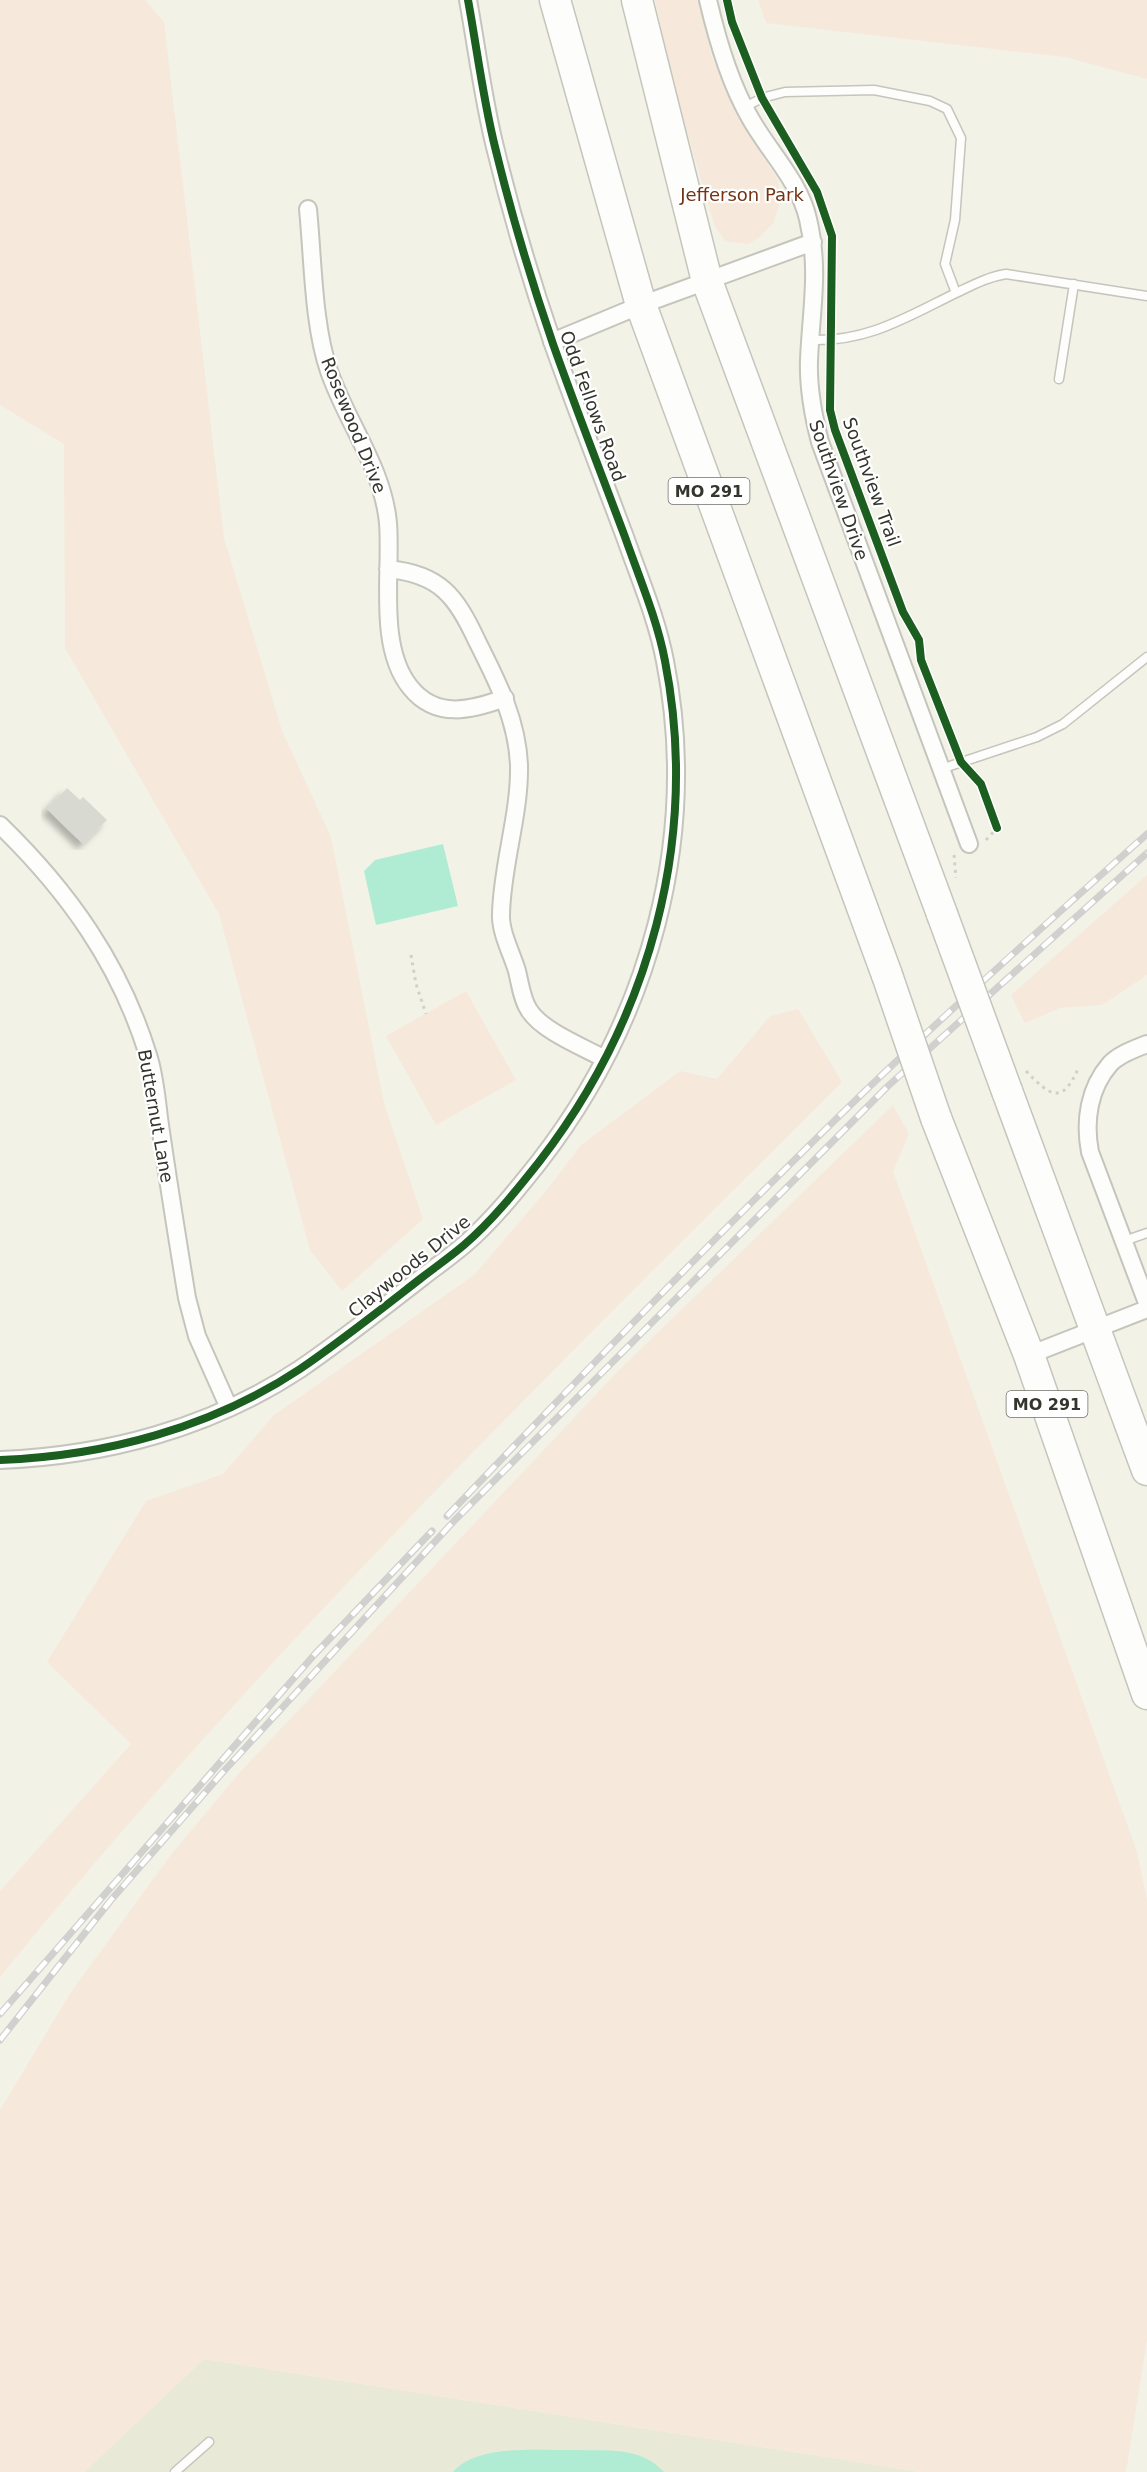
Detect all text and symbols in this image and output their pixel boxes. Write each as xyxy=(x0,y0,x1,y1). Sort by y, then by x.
park label: Jefferson Park xyxy=(679,184,804,205)
street label: Odd Fellows Road xyxy=(556,328,630,484)
street label: Rosewood Drive xyxy=(317,354,391,496)
street label: Southview Trail xyxy=(839,414,905,550)
street label: Southview Drive xyxy=(805,417,873,563)
road number: MO 291 xyxy=(668,478,750,504)
street label: Butternut Lane xyxy=(134,1048,178,1184)
street label: Claywoods Drive xyxy=(344,1210,474,1322)
road number: MO 291 xyxy=(1006,1391,1088,1417)

